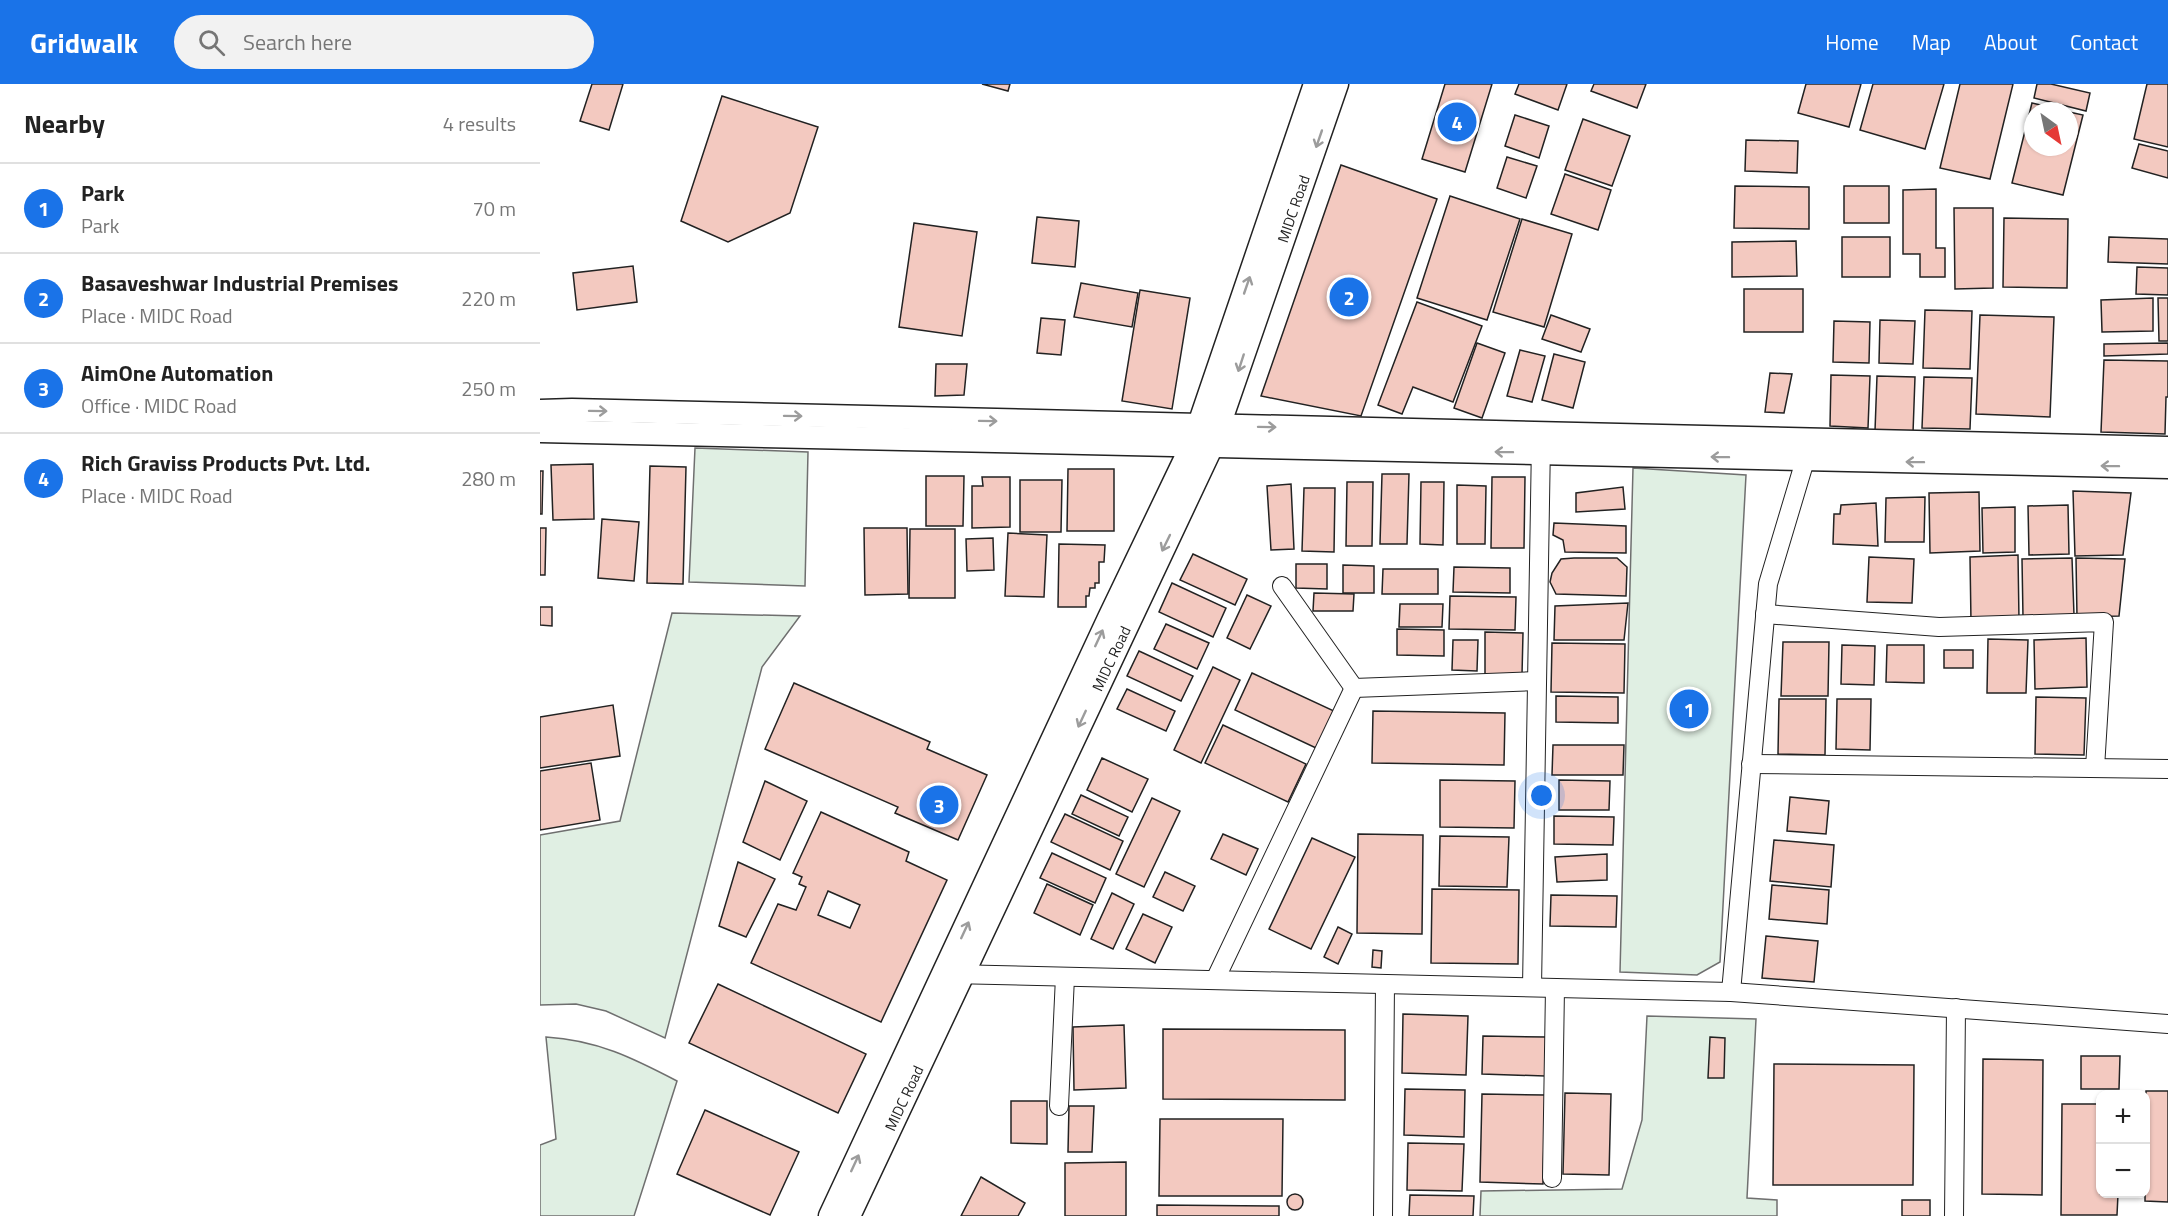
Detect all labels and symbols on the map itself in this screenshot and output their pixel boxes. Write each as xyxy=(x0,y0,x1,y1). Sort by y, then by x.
pin: 4 xyxy=(1438,99,1476,144)
north arrow xyxy=(2024,102,2078,156)
one-way arrow xyxy=(1312,130,1323,148)
street label: MIDC Road xyxy=(1271,172,1316,246)
pin: 2 xyxy=(1330,274,1368,320)
one-way arrow xyxy=(1243,276,1254,295)
one-way arrow xyxy=(1234,353,1245,372)
one-way arrow xyxy=(588,405,608,417)
one-way arrow xyxy=(783,410,803,422)
one-way arrow xyxy=(978,415,998,427)
one-way arrow xyxy=(1257,422,1277,433)
one-way arrow xyxy=(1494,447,1514,458)
one-way arrow xyxy=(1710,451,1730,463)
one-way arrow xyxy=(1905,456,1925,467)
one-way arrow xyxy=(2100,460,2120,472)
one-way arrow xyxy=(1159,533,1171,551)
street label: MIDC Road xyxy=(1086,622,1137,695)
one-way arrow xyxy=(1094,630,1106,648)
pin: 1 xyxy=(1670,686,1708,732)
one-way arrow xyxy=(1076,710,1088,728)
your location xyxy=(1527,781,1556,810)
pin: 3 xyxy=(920,782,958,828)
one-way arrow xyxy=(959,921,971,939)
street label: MIDC Road xyxy=(879,1062,929,1135)
one-way arrow xyxy=(849,1155,861,1173)

